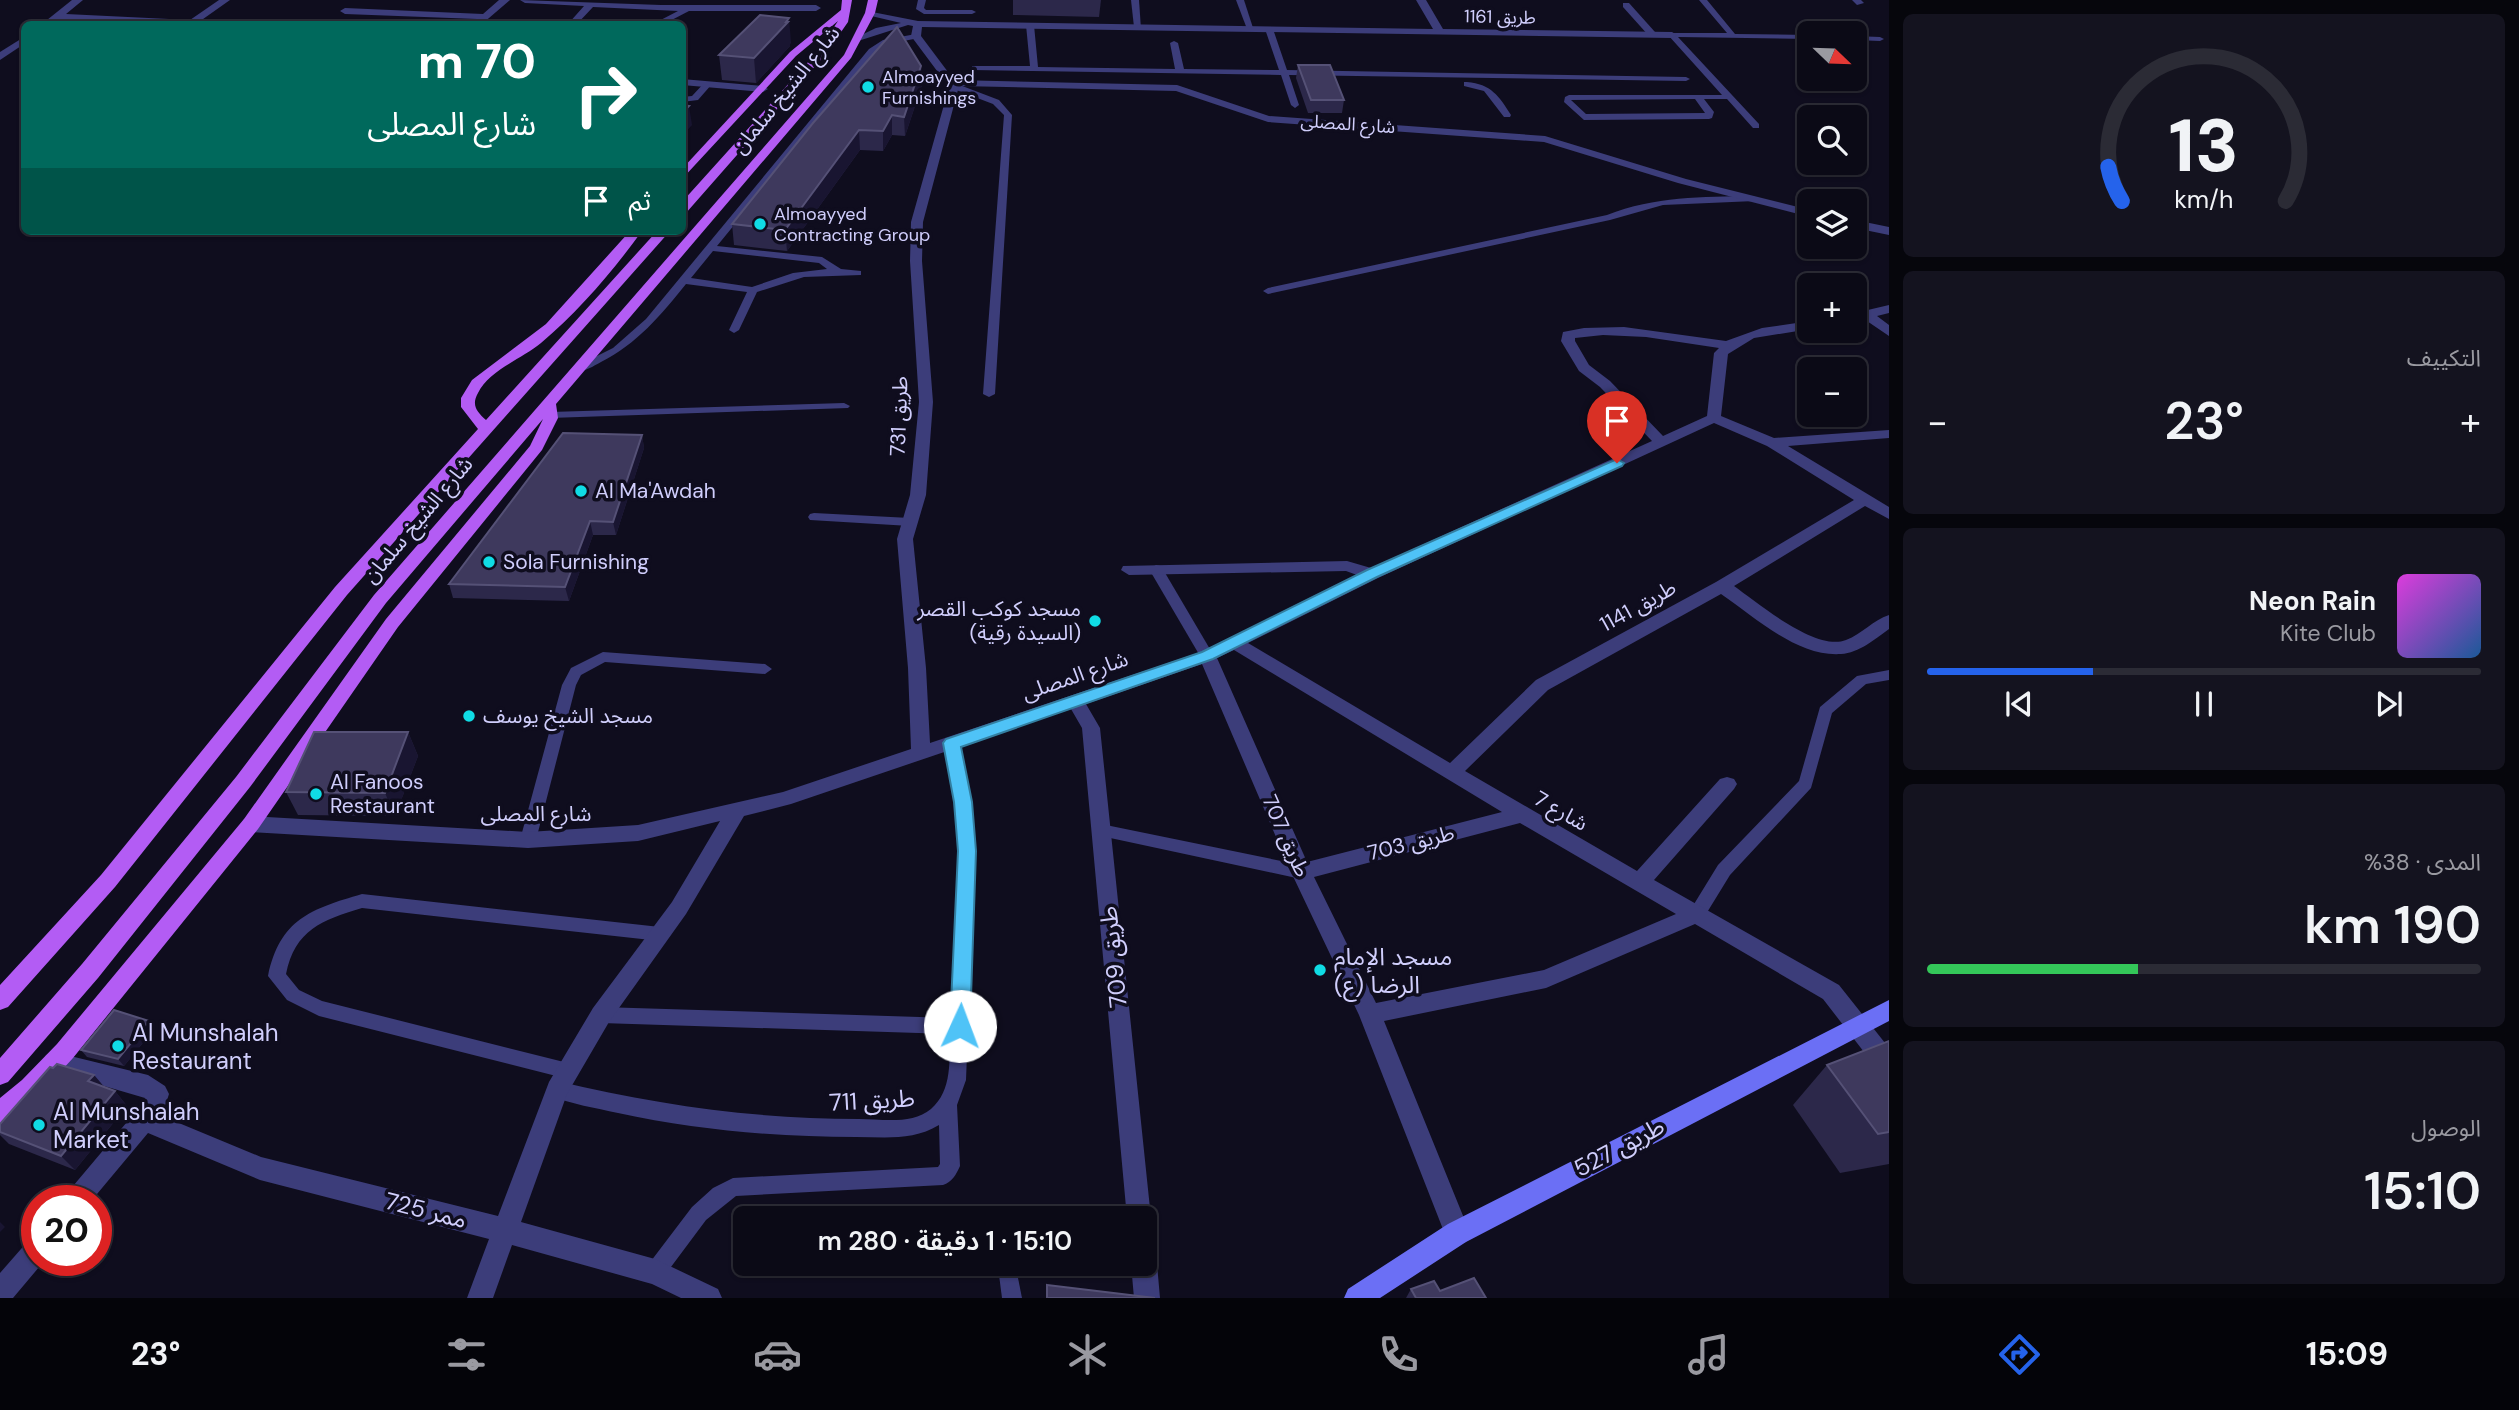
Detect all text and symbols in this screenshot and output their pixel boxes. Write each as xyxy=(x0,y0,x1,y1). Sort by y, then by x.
street label: طريق 1161 xyxy=(1464,4,1536,30)
street label: شارع الشيخ سلمان xyxy=(726,20,847,161)
north arrow xyxy=(1797,21,1867,91)
map controls xyxy=(1797,21,1867,427)
text: 70 m xyxy=(418,29,536,93)
icon: right xyxy=(560,49,651,140)
place label: Almoayyed Furnishings xyxy=(882,65,976,110)
marker: Almoayyed Furnishings xyxy=(860,79,876,95)
text: 13 xyxy=(2169,100,2239,195)
text: شارع المصلى xyxy=(367,103,536,145)
button: search xyxy=(1797,105,1867,175)
street label: شارع المصلى xyxy=(1300,109,1396,141)
icon: arrive xyxy=(577,182,615,220)
text: km/h xyxy=(2174,183,2234,216)
text: ثم xyxy=(629,184,651,218)
button: layers xyxy=(1797,189,1867,259)
place label: Almoayyed Contracting Group xyxy=(774,202,930,247)
marker: Almoayyed Contracting Group xyxy=(752,216,768,232)
button: + xyxy=(1797,273,1867,343)
text: التكييف xyxy=(2407,343,2481,373)
button: − xyxy=(1797,357,1867,427)
street label: طريق 731 xyxy=(884,376,914,456)
text: 23° xyxy=(2164,387,2244,455)
pin xyxy=(1587,391,1647,463)
text: − xyxy=(1927,397,1948,447)
text: + xyxy=(2460,397,2481,447)
icon: arrive xyxy=(1598,402,1636,440)
street label: شارع الشيخ سلمان xyxy=(357,451,480,590)
place label: Al Ma'Awdah xyxy=(595,477,716,505)
marker: Al Ma'Awdah xyxy=(573,483,589,499)
place label: Sola Furnishing xyxy=(503,548,649,576)
marker: Sola Furnishing xyxy=(481,554,497,570)
street label: طريق 1141 xyxy=(1595,574,1681,638)
text: Neon Rain xyxy=(2249,584,2376,618)
place label: مسجد كوكب القصر (السيدة رقية) xyxy=(916,595,1081,647)
marker: مسجد كوكب القصر (السيدة رقية) xyxy=(1087,613,1103,629)
text: Kite Club xyxy=(2280,618,2376,648)
street label: شارع المصلى xyxy=(1018,645,1132,708)
icon: previous xyxy=(2000,685,2038,723)
icon: pause xyxy=(2185,685,2223,723)
icon: next xyxy=(2370,685,2408,723)
place label: مسجد الشيخ يوسف xyxy=(483,702,653,731)
marker: مسجد الشيخ يوسف xyxy=(461,708,477,724)
place label: Al Fanoos Restaurant xyxy=(330,768,435,820)
street label: شارع 7 xyxy=(1529,784,1593,838)
marker: Al Fanoos Restaurant xyxy=(308,786,324,802)
street label: طريق 707 xyxy=(1256,791,1316,881)
street label: شارع المصلى xyxy=(481,800,591,829)
street label: طريق 703 xyxy=(1365,819,1457,867)
text: المدى · 38% xyxy=(2364,847,2481,877)
text: 190 km xyxy=(2304,891,2481,959)
street label: طريق 709 xyxy=(1092,905,1134,1009)
place label: مسجد الإمام الرضا (ع) xyxy=(1334,941,1452,1002)
marker: مسجد الإمام الرضا (ع) xyxy=(1312,962,1328,978)
position arrow xyxy=(923,989,997,1063)
place label: Al Munshalah Restaurant xyxy=(132,1017,279,1076)
marker: Al Munshalah Restaurant xyxy=(110,1038,126,1054)
street label: طريق 711 xyxy=(828,1082,916,1118)
place label: Al Munshalah Market xyxy=(53,1096,200,1155)
street label: طريق 527 xyxy=(1568,1110,1670,1184)
text: الوصول xyxy=(2411,1113,2481,1143)
marker: Al Munshalah Market xyxy=(31,1117,47,1133)
text: 15:10 xyxy=(2364,1157,2481,1225)
speed limit sign: 20 xyxy=(21,1185,112,1276)
street label: ممر 725 xyxy=(382,1185,470,1235)
text: 15:10 · 1 دقيقة · 280 m xyxy=(818,1224,1072,1258)
icon: filters xyxy=(442,1330,491,1379)
icon: car xyxy=(753,1330,802,1379)
icon: climate xyxy=(1063,1330,1112,1379)
icon: phone xyxy=(1374,1330,1423,1379)
icon: music xyxy=(1684,1330,1733,1379)
icon: directions xyxy=(1995,1330,2044,1379)
text: 23° xyxy=(131,1333,180,1375)
text: 15:09 xyxy=(2306,1333,2388,1375)

